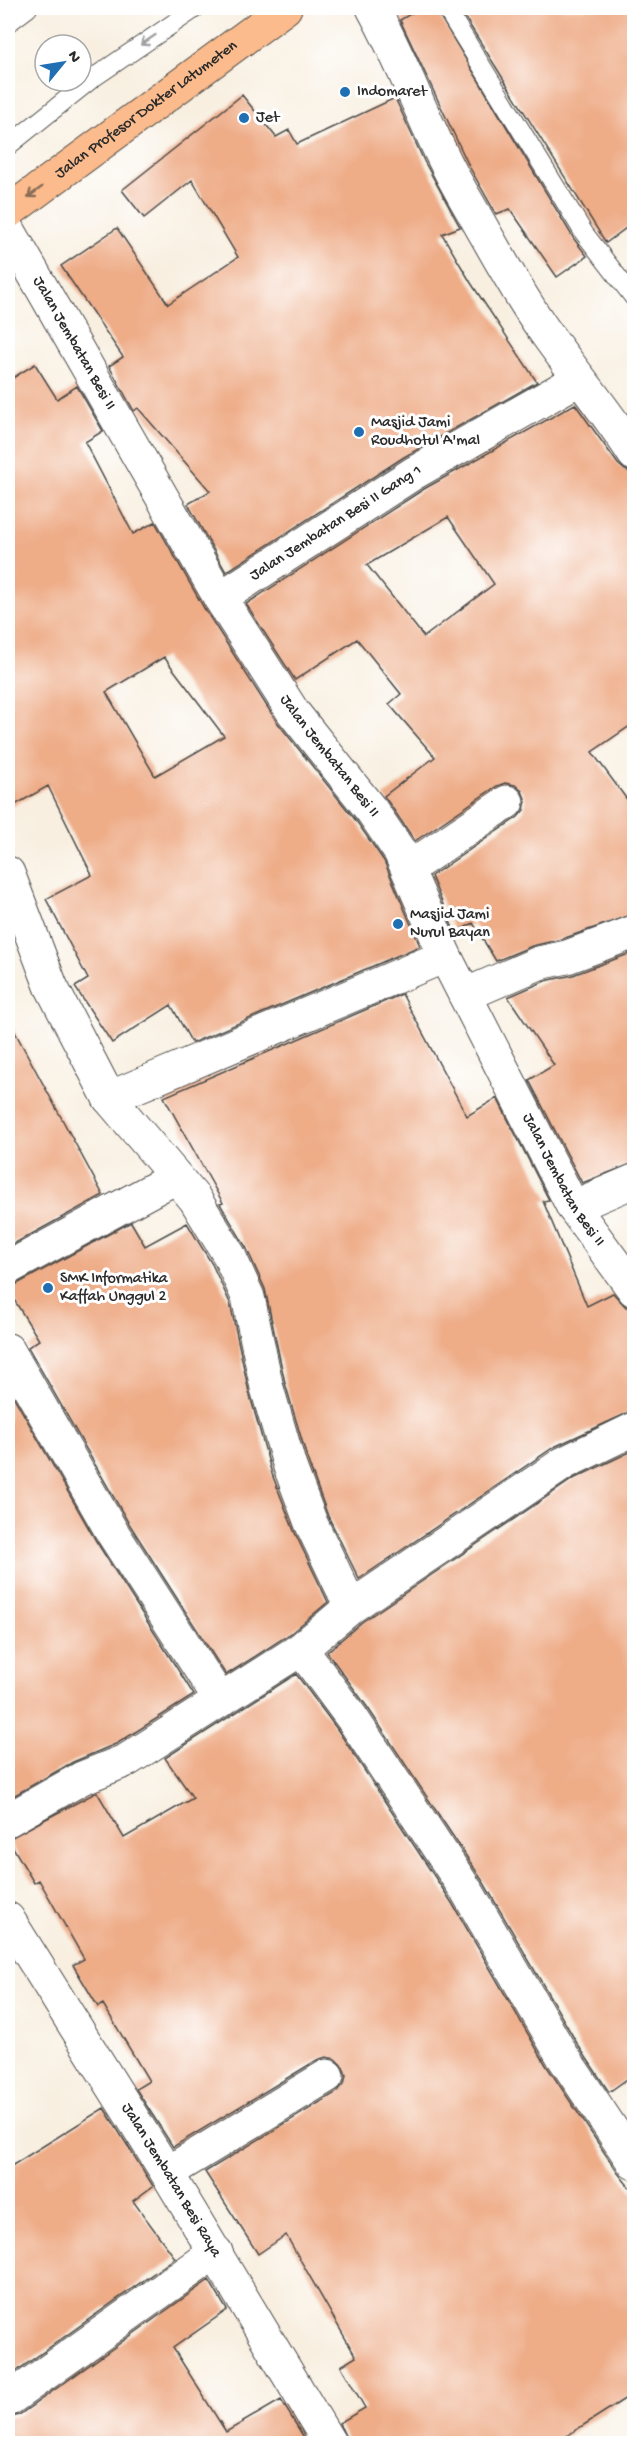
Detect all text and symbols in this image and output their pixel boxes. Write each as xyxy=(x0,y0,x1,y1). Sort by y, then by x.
north arrow xyxy=(33,33,93,93)
one-way arrow xyxy=(139,34,156,47)
street label: Jalan Profesor Dokter Latumeten xyxy=(52,36,242,183)
text: N xyxy=(62,48,84,67)
place label: Indomaret xyxy=(357,83,428,102)
marker: Indomaret xyxy=(338,85,352,99)
place label: Jet xyxy=(256,109,281,128)
marker: Jet xyxy=(237,111,251,125)
one-way arrow xyxy=(28,186,44,198)
street label: Jalan Jembatan Besi II xyxy=(28,273,120,414)
place label: Masjid Jami Roudhotul A'mal xyxy=(371,414,480,451)
marker: Masjid Jami Roudhotul A'mal xyxy=(352,425,366,439)
street label: Jalan Jembatan Besi II Gang 1 xyxy=(247,461,425,586)
street label: Jalan Jembatan Besi II xyxy=(275,691,383,821)
place label: Masjid Jami Nurul Bayan xyxy=(410,906,490,943)
marker: Masjid Jami Nurul Bayan xyxy=(391,917,405,931)
street label: Jalan Jembatan Besi II xyxy=(517,1110,609,1251)
place label: SMK Informatika Kaffah Unggul 2 xyxy=(60,1270,169,1307)
marker: SMK Informatika Kaffah Unggul 2 xyxy=(41,1281,55,1295)
street label: Jalan Jembatan Besi Raya xyxy=(116,2100,226,2262)

